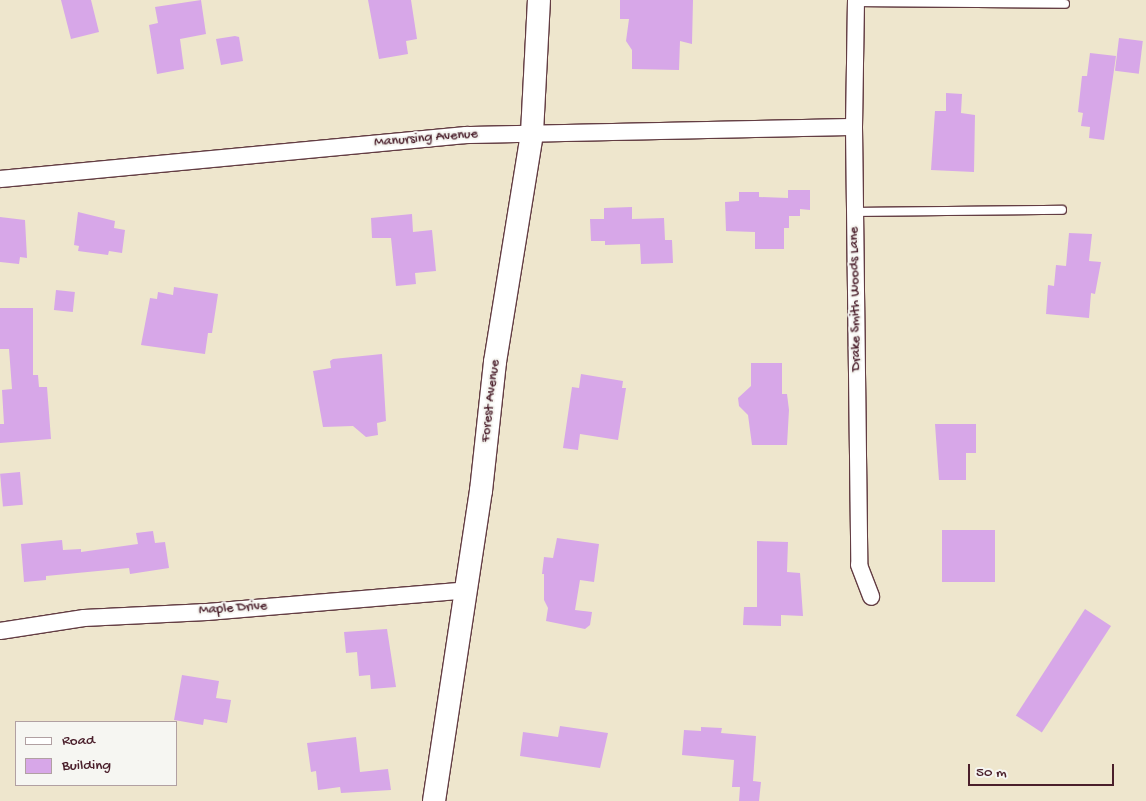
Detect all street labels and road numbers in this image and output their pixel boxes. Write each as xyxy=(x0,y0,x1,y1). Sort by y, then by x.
street label: Manursing Avenue xyxy=(374,126,478,152)
street label: Drake Smith Woods Lane xyxy=(846,227,866,371)
street label: Forest Avenue xyxy=(478,359,504,443)
street label: Maple Drive xyxy=(198,598,268,620)

